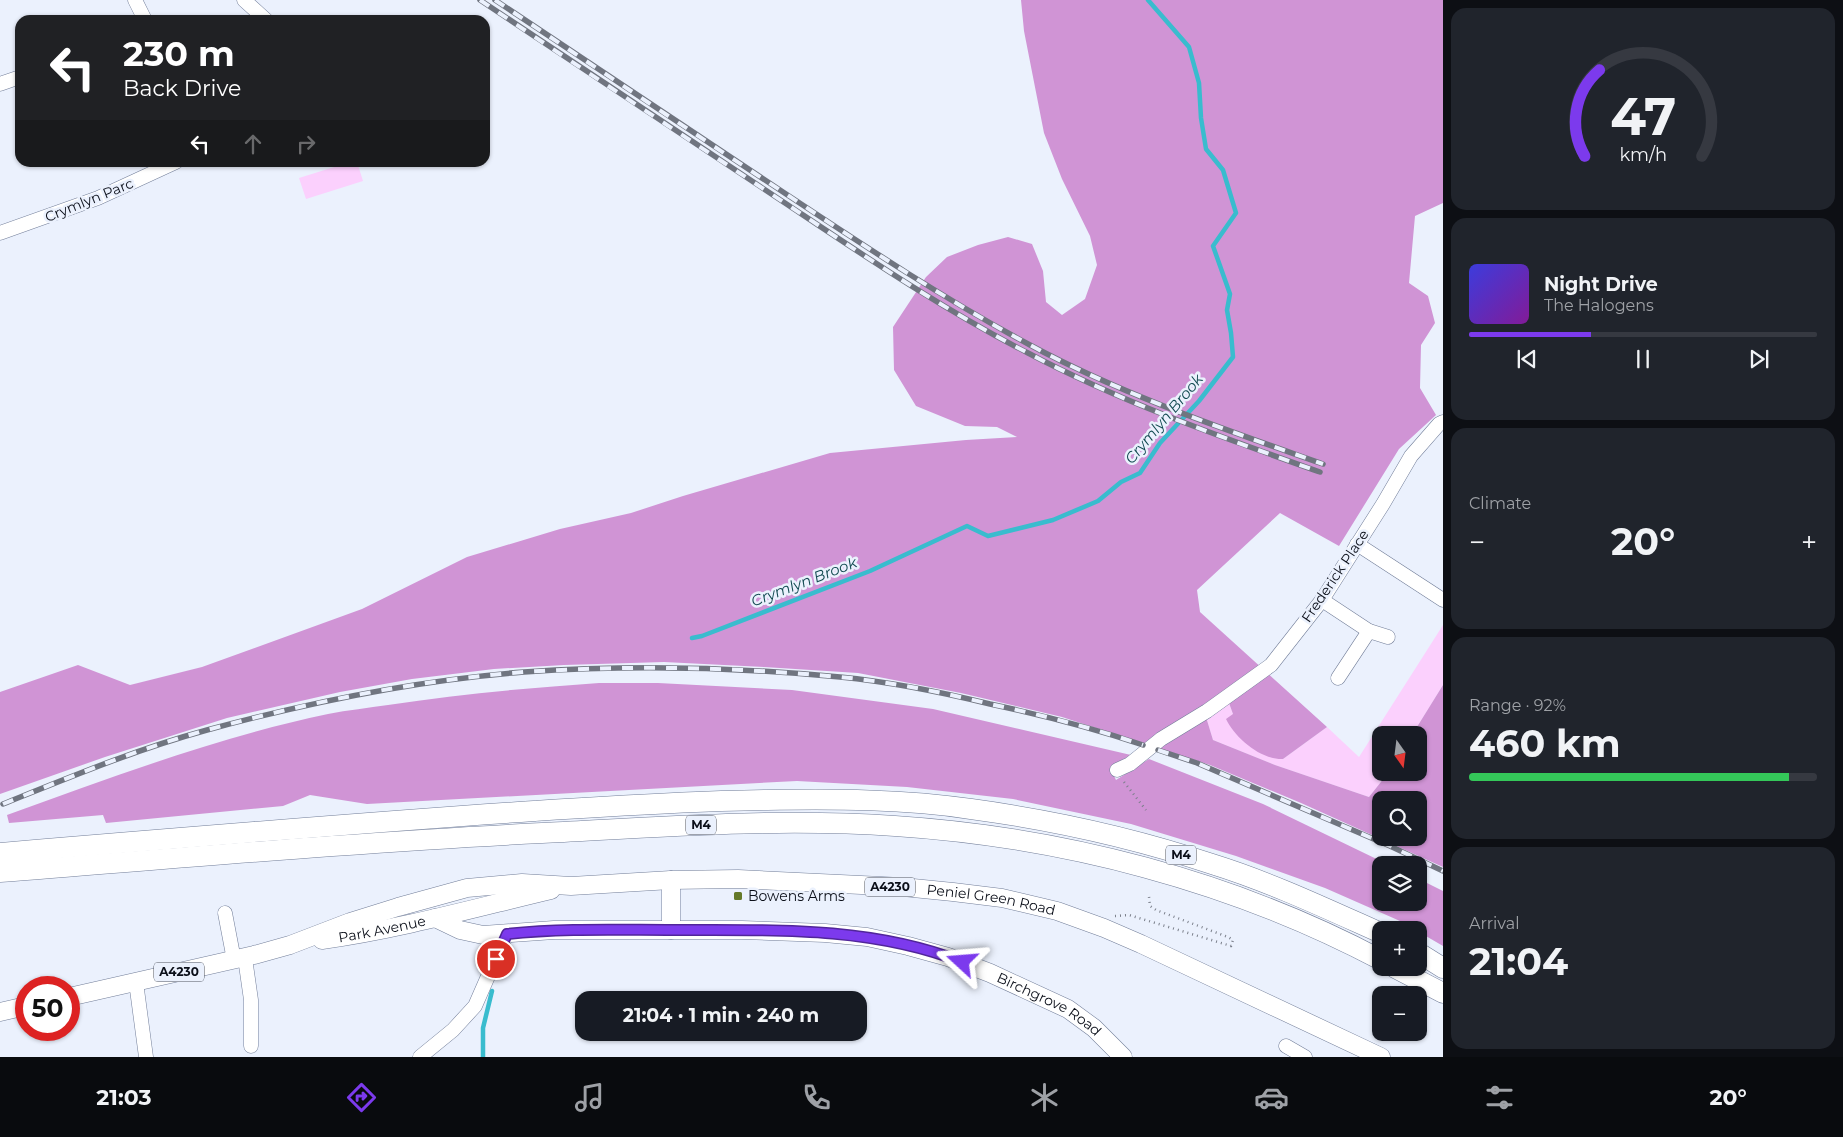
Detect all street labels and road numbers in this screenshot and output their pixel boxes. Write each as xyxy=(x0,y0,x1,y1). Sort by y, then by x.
street label: Crymlyn Parc xyxy=(42,174,136,226)
street label: Frederick Place xyxy=(1297,526,1373,626)
road number: M4 xyxy=(686,816,716,834)
road number: M4 xyxy=(1166,846,1196,864)
road number: A4230 xyxy=(865,878,915,896)
street label: Peniel Green Road xyxy=(926,880,1057,919)
street label: Park Avenue xyxy=(337,912,427,946)
road number: A4230 xyxy=(154,962,204,982)
street label: Birchgrove Road xyxy=(994,968,1105,1039)

